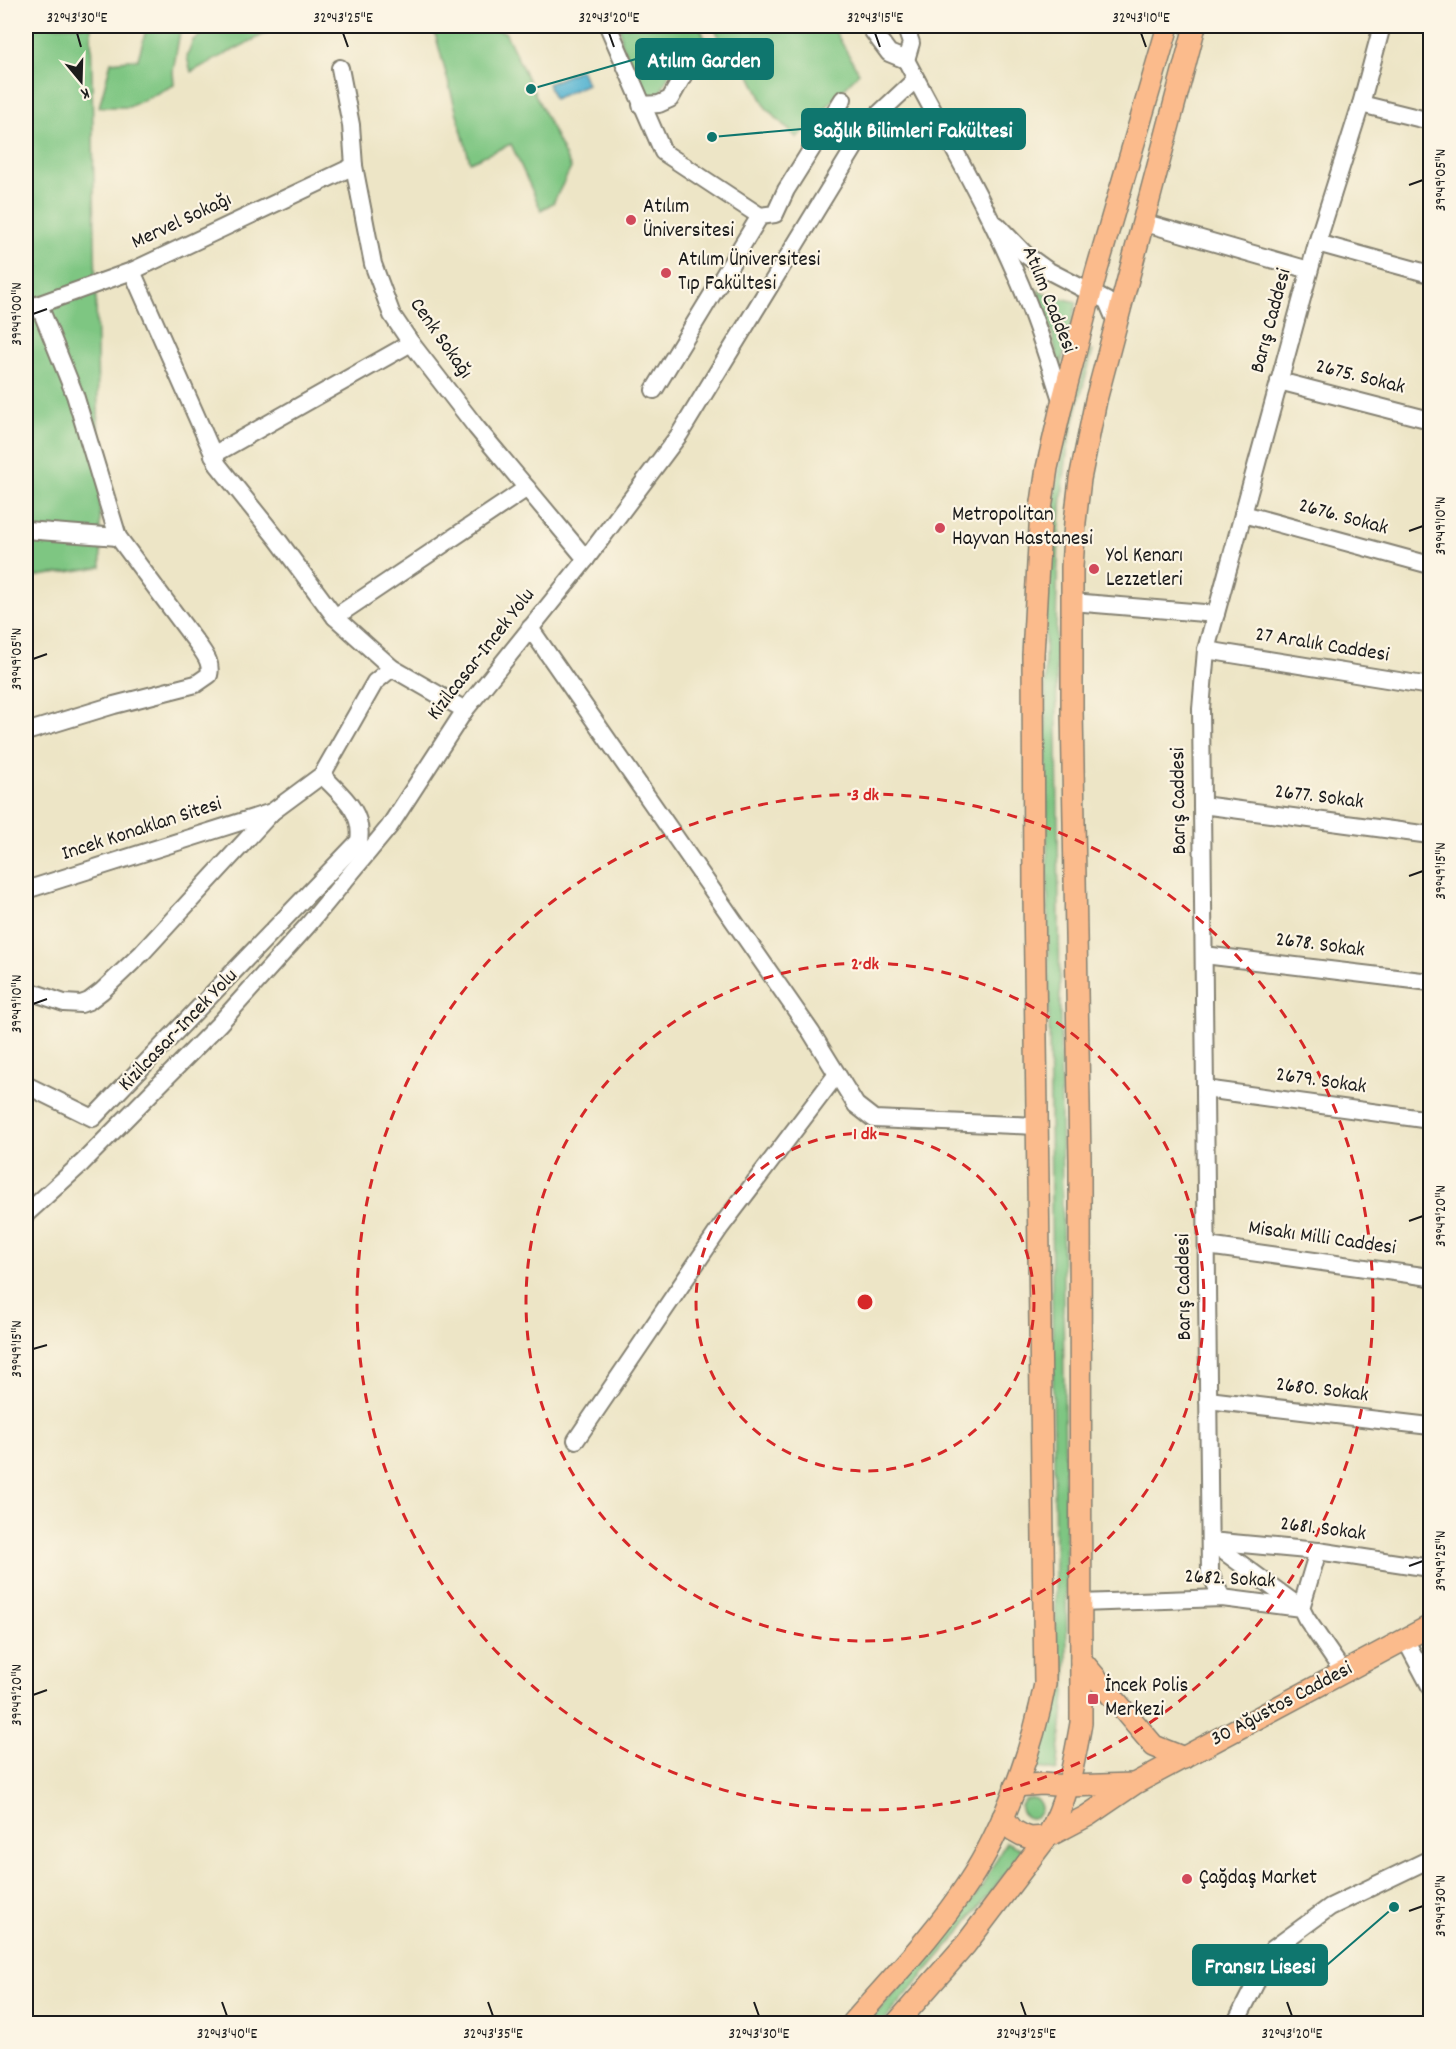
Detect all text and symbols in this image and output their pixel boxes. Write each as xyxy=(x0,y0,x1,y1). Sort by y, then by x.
text: 32°43'30"E xyxy=(47,8,108,30)
text: 32°43'25"E xyxy=(313,8,373,30)
text: 32°43'20"E xyxy=(579,8,640,30)
text: 32°43'15"E xyxy=(847,8,903,30)
text: 32°43'10"E xyxy=(1112,8,1170,30)
callout: Atılım Garden xyxy=(636,39,773,79)
text: Atılım Garden xyxy=(647,47,761,78)
north arrow xyxy=(51,51,111,111)
text: K xyxy=(77,81,92,105)
callout: Sağlık Bilimleri Fakültesi xyxy=(802,109,1025,149)
text: Sağlık Bilimleri Fakültesi xyxy=(814,117,1012,148)
text: 39°49'05"N xyxy=(1431,149,1453,211)
street label: Mervel Sokağı xyxy=(127,186,237,258)
place label: Atılım Üniversitesi xyxy=(643,193,734,247)
marker: Atılım Üniversitesi xyxy=(624,213,638,227)
street label: Atılım Caddesi xyxy=(1013,242,1083,358)
place label: Atılım Üniversitesi Tıp Fakültesi xyxy=(678,246,821,300)
street label: Barış Caddesi xyxy=(1244,265,1300,377)
marker: Atılım Üniversitesi Tıp Fakültesi xyxy=(659,266,673,280)
text: 39°49'00"N xyxy=(7,282,29,346)
street label: Cenk Sokağı xyxy=(401,292,479,386)
street label: 2675. Sokak xyxy=(1312,352,1408,404)
street label: 2676. Sokak xyxy=(1295,492,1391,544)
text: 39°49'10"N xyxy=(1431,497,1453,555)
place label: Metropolitan Hayvan Hastanesi xyxy=(952,501,1093,555)
marker: Metropolitan Hayvan Hastanesi xyxy=(933,521,947,535)
place label: Yol Kenarı Lezzetleri xyxy=(1106,542,1183,596)
marker: Yol Kenarı Lezzetleri xyxy=(1087,562,1101,576)
street label: Kizilcasar-Incek Yolu xyxy=(421,582,543,728)
street label: 27 Aralık Caddesi xyxy=(1253,621,1391,671)
text: 39°49'05"N xyxy=(7,628,29,690)
street label: Barış Caddesi xyxy=(1164,747,1196,855)
street label: 2677. Sokak xyxy=(1273,778,1365,818)
text: 3 dk xyxy=(851,784,880,809)
street label: Incek Konaklan Sitesi xyxy=(58,790,226,870)
text: 39°49'15"N xyxy=(1431,842,1453,900)
street label: 2678. Sokak xyxy=(1274,926,1366,966)
text: 2 dk xyxy=(851,953,880,978)
street label: Kizilcasar-Incek Yolu xyxy=(112,963,246,1099)
text: 39°49'10"N xyxy=(7,975,29,1033)
street label: 2679. Sokak xyxy=(1274,1061,1368,1103)
text: 1 dk xyxy=(853,1123,878,1148)
text: 39°49'20"N xyxy=(1431,1185,1453,1247)
street label: Misakı Milli Caddesi xyxy=(1246,1214,1398,1264)
street label: Barış Caddesi xyxy=(1169,1233,1201,1341)
centre of rings xyxy=(855,1292,875,1312)
text: 39°49'15"N xyxy=(7,1320,29,1378)
street label: 2680. Sokak xyxy=(1274,1370,1370,1412)
street label: 2681. Sokak xyxy=(1278,1510,1368,1550)
text: 39°49'25"N xyxy=(1431,1531,1453,1591)
street label: 2682. Sokak xyxy=(1184,1563,1276,1597)
street label: 30 Ağustos Caddesi xyxy=(1206,1655,1358,1755)
text: 39°49'20"N xyxy=(7,1664,29,1726)
place label: İncek Polis Merkezi xyxy=(1105,1672,1188,1726)
marker: İncek Polis Merkezi xyxy=(1086,1692,1100,1706)
place label: Çağdaş Market xyxy=(1199,1864,1317,1894)
marker: Çağdaş Market xyxy=(1180,1872,1194,1886)
text: 39°49'30"N xyxy=(1431,1875,1453,1937)
callout: Fransız Lisesi xyxy=(1193,1945,1327,1985)
text: Fransız Lisesi xyxy=(1205,1953,1315,1984)
text: 32°43'40"E xyxy=(197,2024,257,2046)
text: 32°43'35"E xyxy=(463,2024,523,2046)
text: 32°43'30"E xyxy=(729,2024,790,2046)
text: 32°43'25"E xyxy=(996,2024,1056,2046)
text: 32°43'20"E xyxy=(1262,2024,1323,2046)

